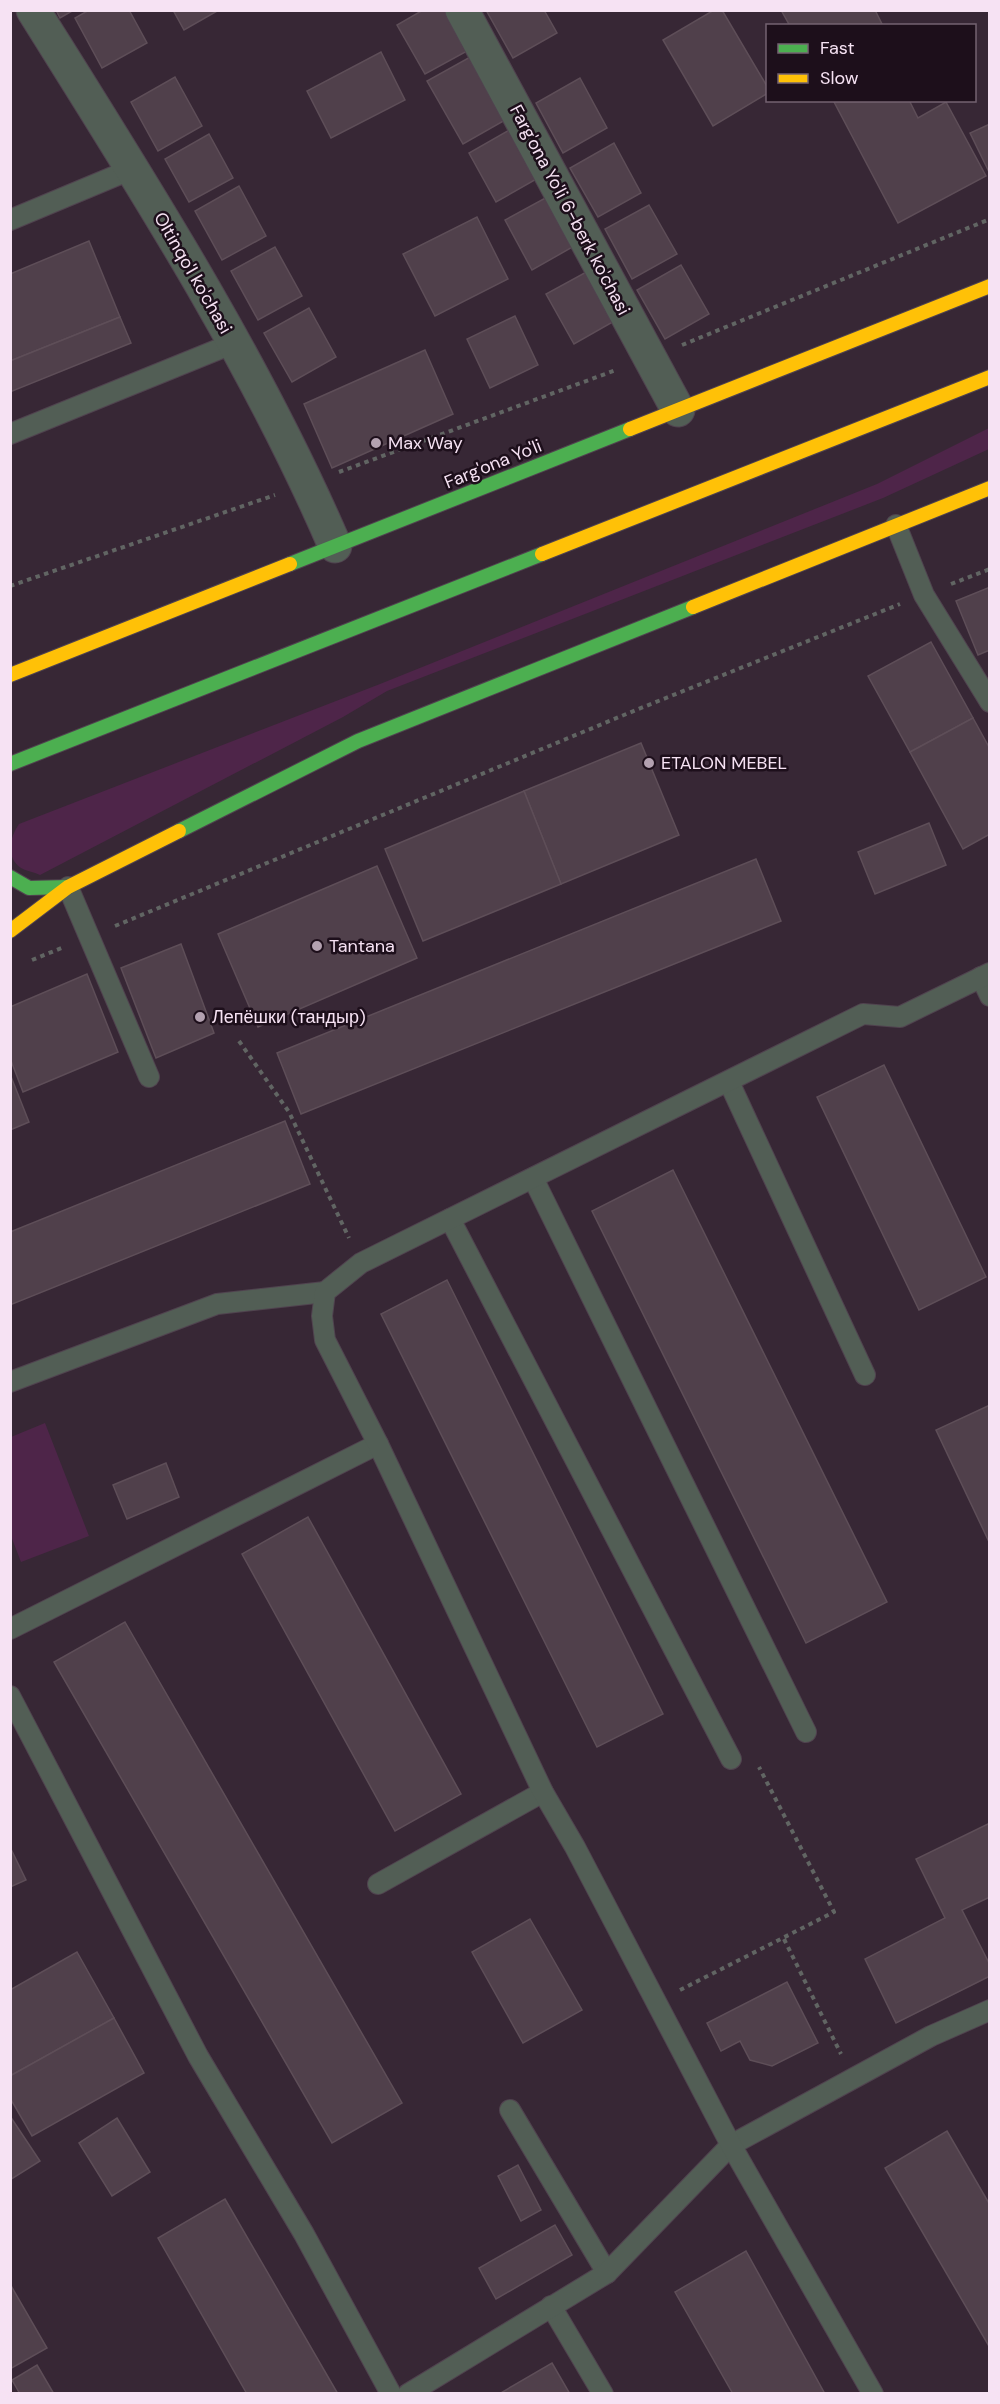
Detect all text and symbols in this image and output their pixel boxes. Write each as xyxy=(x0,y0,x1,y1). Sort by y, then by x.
legend xyxy=(766,24,976,102)
text: Fast xyxy=(820,36,855,60)
text: Slow xyxy=(820,66,859,90)
street label: Farg'ona Yo'li 6-berk ko'chasi xyxy=(504,101,636,319)
street label: Oltinqo'l ko'chasi xyxy=(148,208,238,338)
place label: Max Way xyxy=(388,431,463,455)
street label: Farg'ona Yo'li xyxy=(441,434,545,494)
marker: Max Way xyxy=(369,436,383,450)
place label: ETALON MEBEL xyxy=(661,751,787,775)
marker: ETALON MEBEL xyxy=(642,756,656,770)
place label: Tantana xyxy=(329,934,395,958)
marker: Tantana xyxy=(310,939,324,953)
place label: Лепёшки (тандыр) xyxy=(212,1005,366,1029)
marker: Лепёшки (тандыр) xyxy=(193,1010,207,1024)

